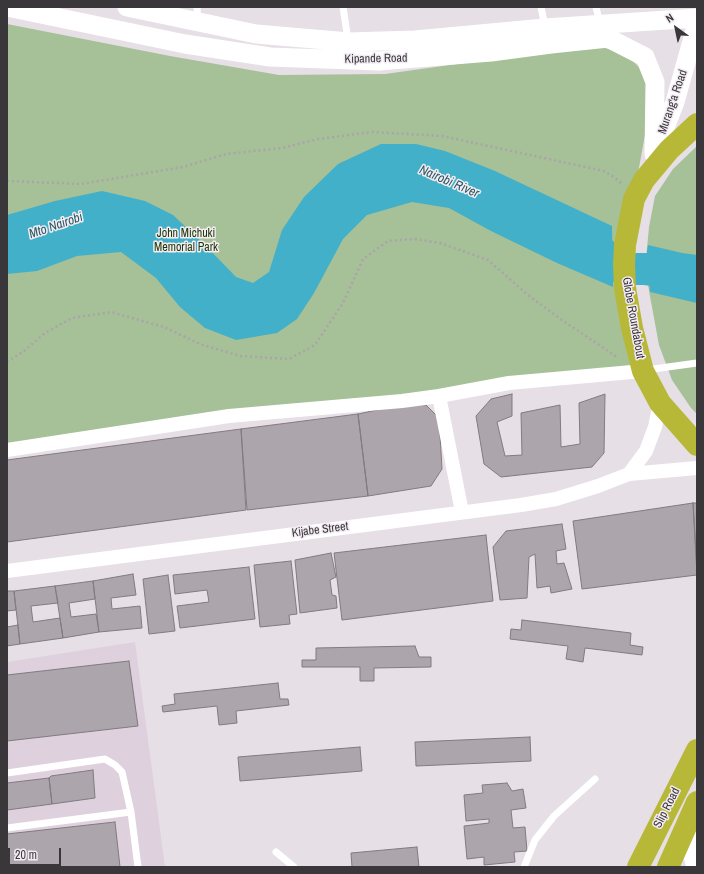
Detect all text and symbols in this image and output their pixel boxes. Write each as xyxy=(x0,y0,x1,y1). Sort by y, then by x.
north arrow xyxy=(656,8,696,48)
text: N xyxy=(663,10,676,26)
street label: Kipande Road xyxy=(344,51,408,67)
street label: Murang'a Road xyxy=(655,68,691,136)
water label: Nairobi River xyxy=(417,162,481,202)
water label: Mto Nairobi xyxy=(27,210,85,242)
park label: John Michuki Memorial Park xyxy=(154,227,218,255)
street label: Globe Roundabout xyxy=(619,276,647,360)
street label: Kijabe Street xyxy=(291,519,349,541)
street label: Slip Road xyxy=(651,785,683,831)
scale bar xyxy=(10,840,63,866)
text: 20 m xyxy=(15,847,37,863)

